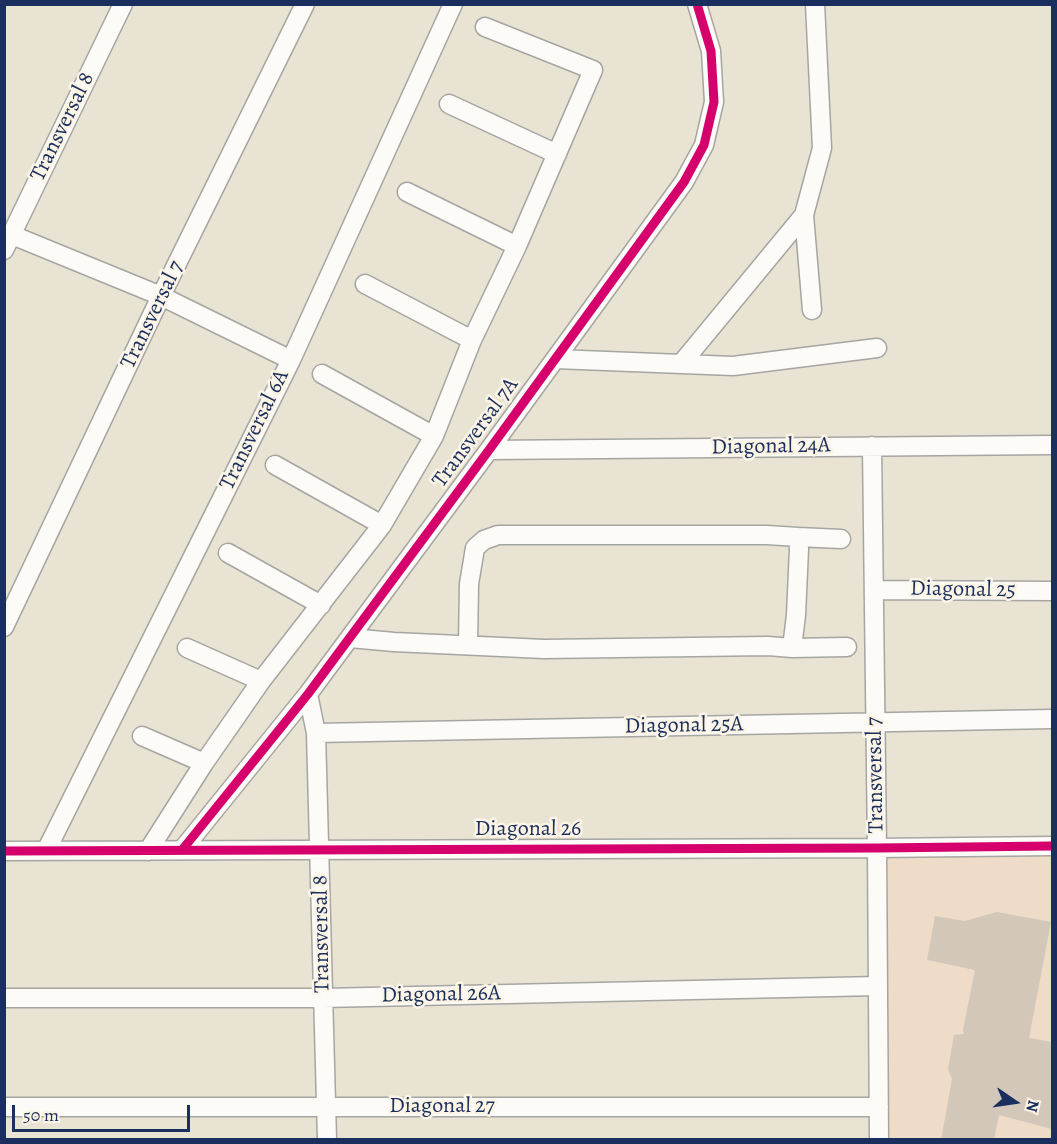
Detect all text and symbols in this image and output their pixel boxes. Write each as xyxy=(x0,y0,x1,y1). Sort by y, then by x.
street label: Transversal 8 xyxy=(25,68,101,186)
street label: Transversal 7 xyxy=(116,257,190,373)
street label: Transversal 6A xyxy=(215,366,295,494)
street label: Transversal 7A xyxy=(427,373,525,493)
street label: Diagonal 24A xyxy=(711,433,831,461)
street label: Diagonal 25 xyxy=(910,576,1016,604)
street label: Diagonal 25A xyxy=(624,712,744,740)
street label: Transversal 7 xyxy=(862,717,890,833)
street label: Diagonal 26 xyxy=(475,817,581,843)
street label: Transversal 8 xyxy=(308,875,336,993)
street label: Diagonal 26A xyxy=(381,981,501,1009)
north arrow xyxy=(985,1072,1045,1132)
scale bar xyxy=(15,1093,194,1131)
street label: Diagonal 27 xyxy=(389,1094,495,1120)
text: N xyxy=(1021,1098,1045,1114)
text: 50 m xyxy=(23,1103,59,1127)

